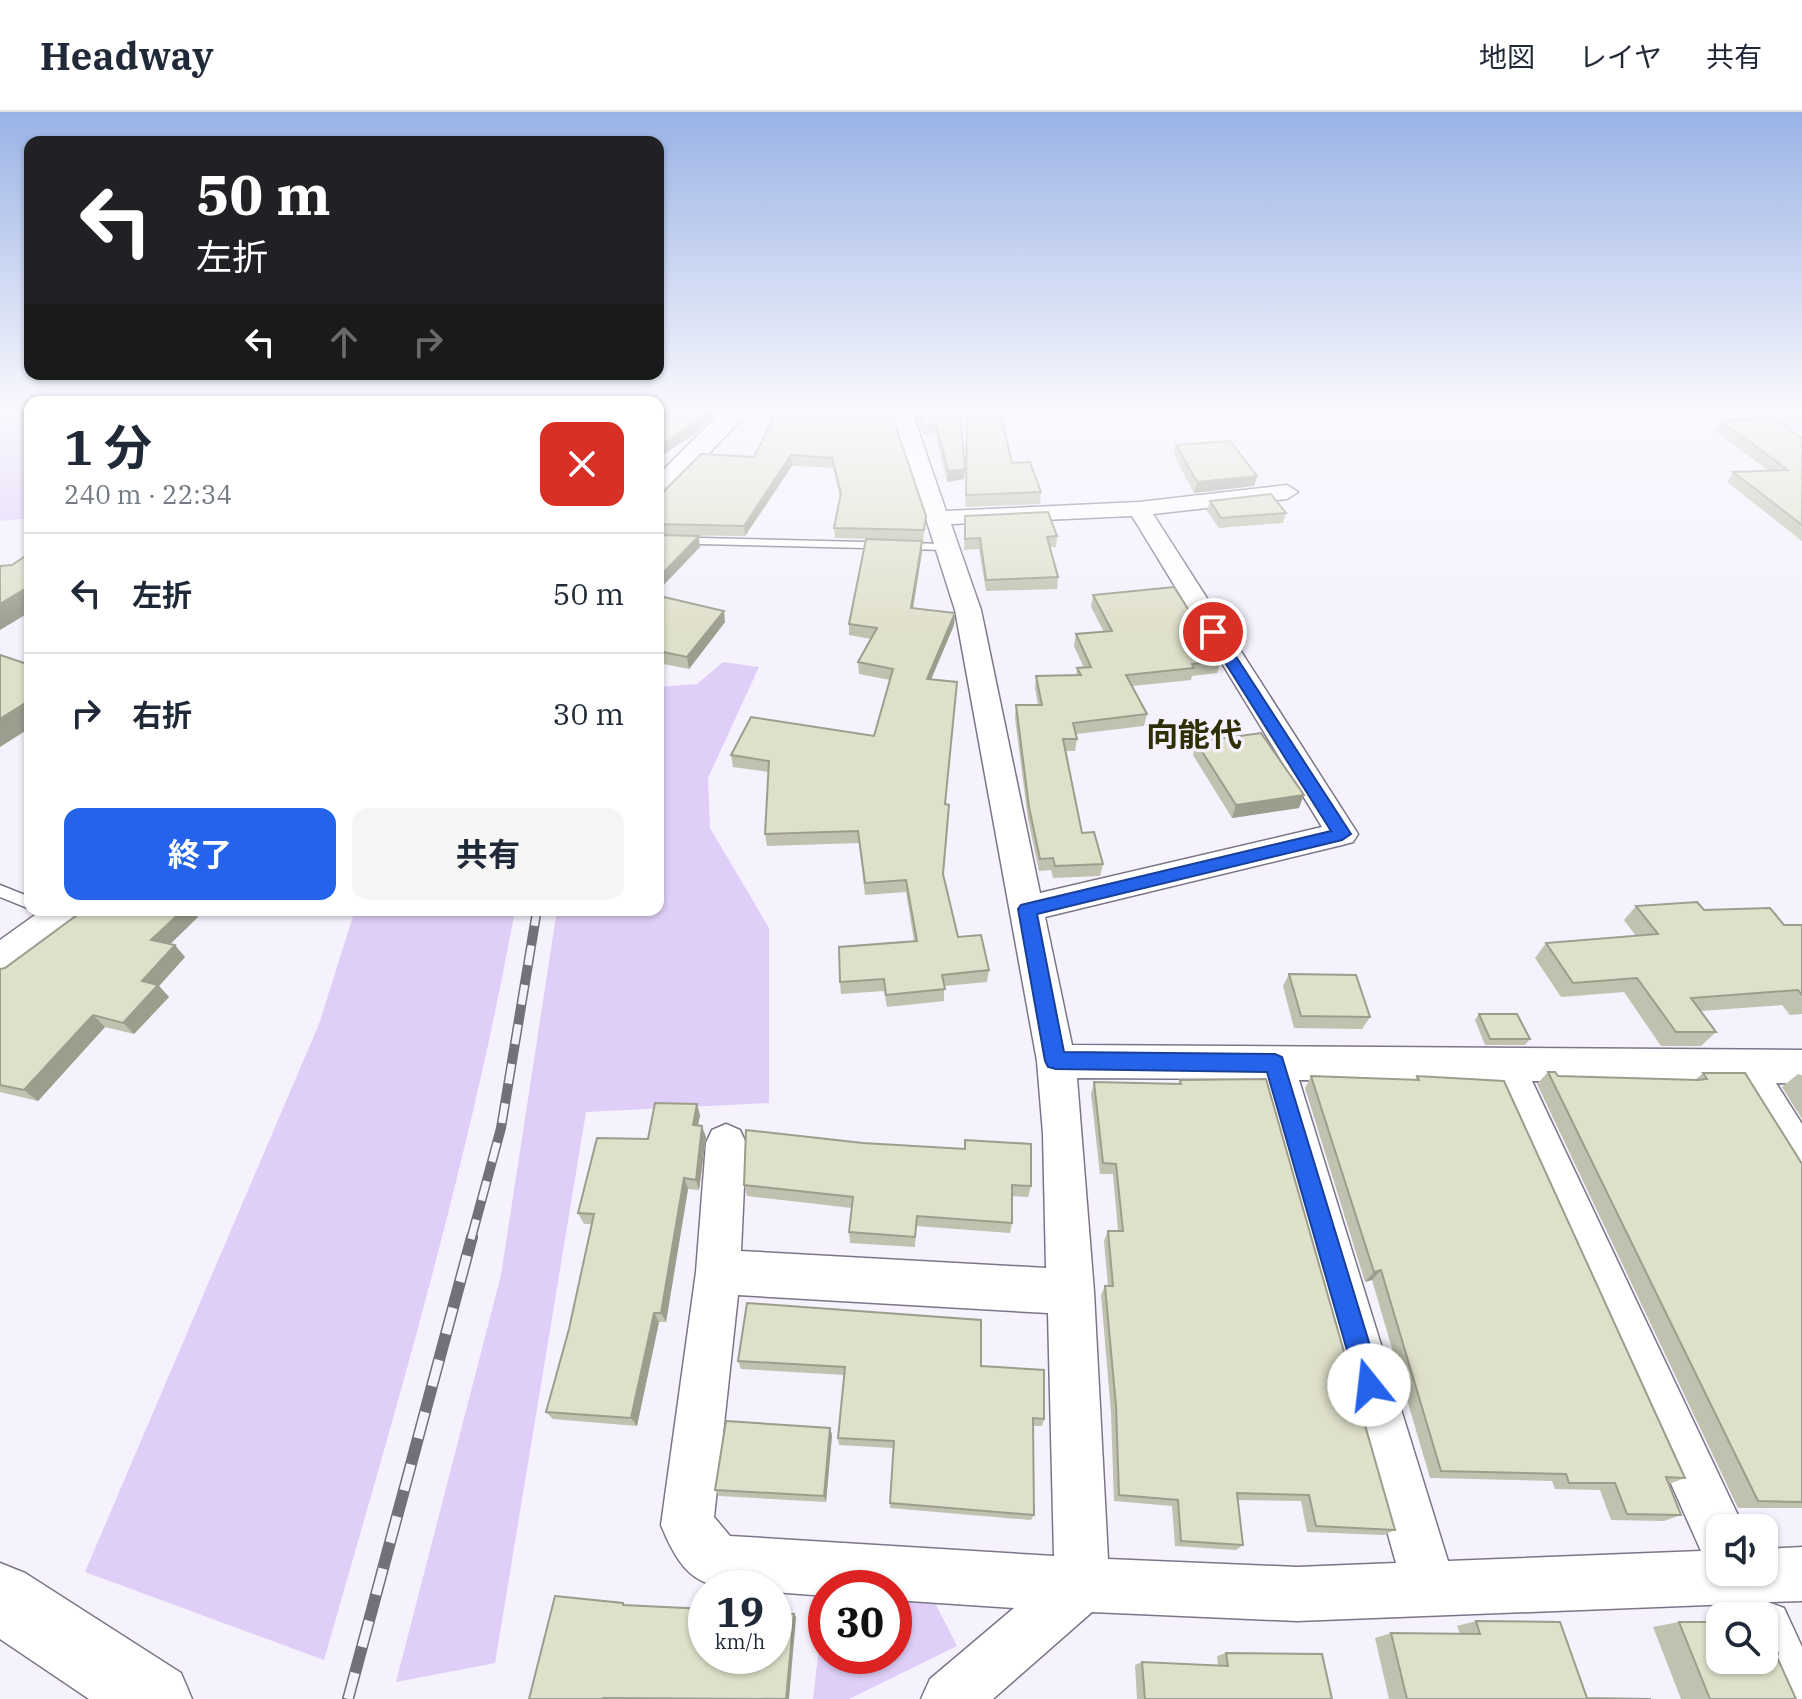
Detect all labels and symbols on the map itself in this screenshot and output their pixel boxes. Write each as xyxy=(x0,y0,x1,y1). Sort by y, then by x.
pin xyxy=(1179,598,1247,666)
district label: 向能代 xyxy=(1146,713,1242,755)
position arrow xyxy=(1327,1343,1411,1427)
speed limit sign: 30 xyxy=(808,1570,912,1674)

